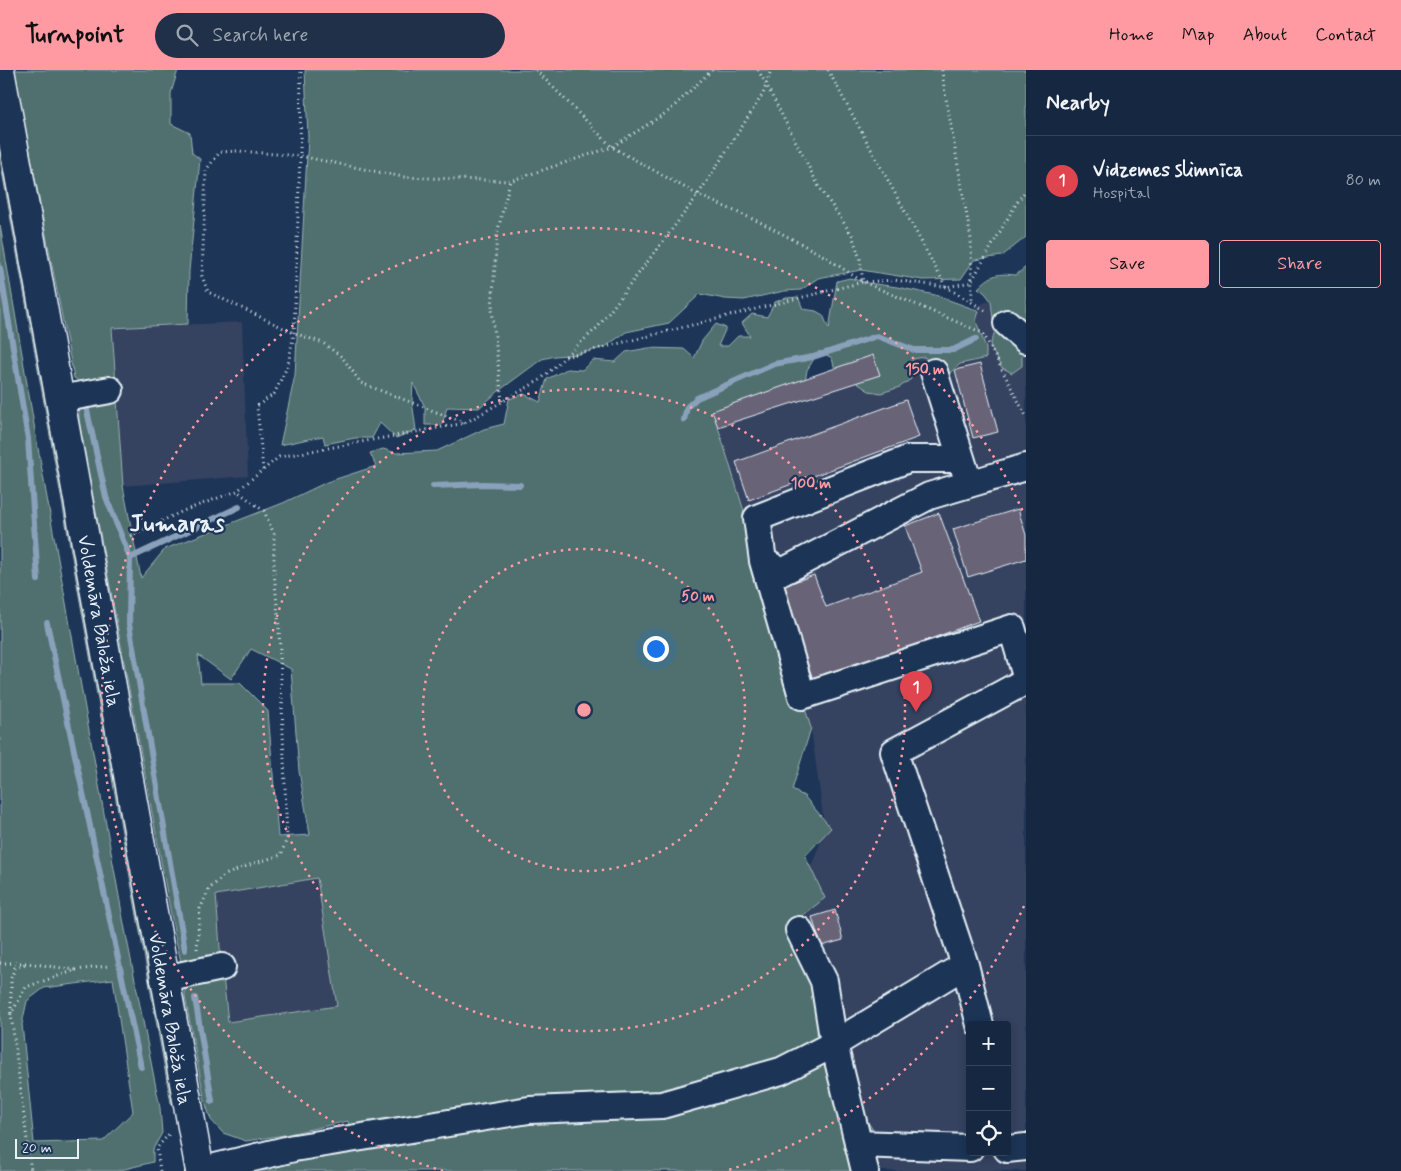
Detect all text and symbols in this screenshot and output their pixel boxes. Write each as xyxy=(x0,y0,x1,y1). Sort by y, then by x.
search box xyxy=(155,13,505,58)
text: Turnpoint xyxy=(25,20,125,51)
icon: search xyxy=(173,21,201,49)
text: Search here xyxy=(213,23,308,48)
text: Home xyxy=(1109,23,1154,47)
text: Map xyxy=(1182,23,1215,47)
text: About xyxy=(1243,23,1287,47)
text: Contact xyxy=(1315,23,1376,47)
text: Nearby xyxy=(1046,89,1110,117)
text: Vidzemes slimnīca xyxy=(1093,158,1243,183)
text: 1 xyxy=(1058,170,1066,191)
text: 80 m xyxy=(1346,170,1381,191)
text: Hospital xyxy=(1093,183,1150,204)
button: Save xyxy=(1046,240,1209,288)
button: Share xyxy=(1219,240,1381,288)
text: 150 m xyxy=(905,360,945,380)
text: 100 m xyxy=(791,474,831,494)
district label: Jumaras xyxy=(129,509,225,540)
street label: Voldemāra Baloža iela xyxy=(71,533,126,709)
text: 50 m xyxy=(681,587,715,607)
your location xyxy=(643,636,669,662)
pin: 1 xyxy=(900,671,932,712)
centre of rings xyxy=(575,701,593,719)
street label: Voldemāra Baloža iela xyxy=(142,931,197,1107)
map controls xyxy=(966,1021,1011,1156)
button: + xyxy=(966,1021,1011,1066)
button: − xyxy=(966,1066,1011,1111)
button: locate xyxy=(966,1111,1011,1156)
scale bar xyxy=(15,1136,79,1159)
text: 20 m xyxy=(22,1139,52,1157)

